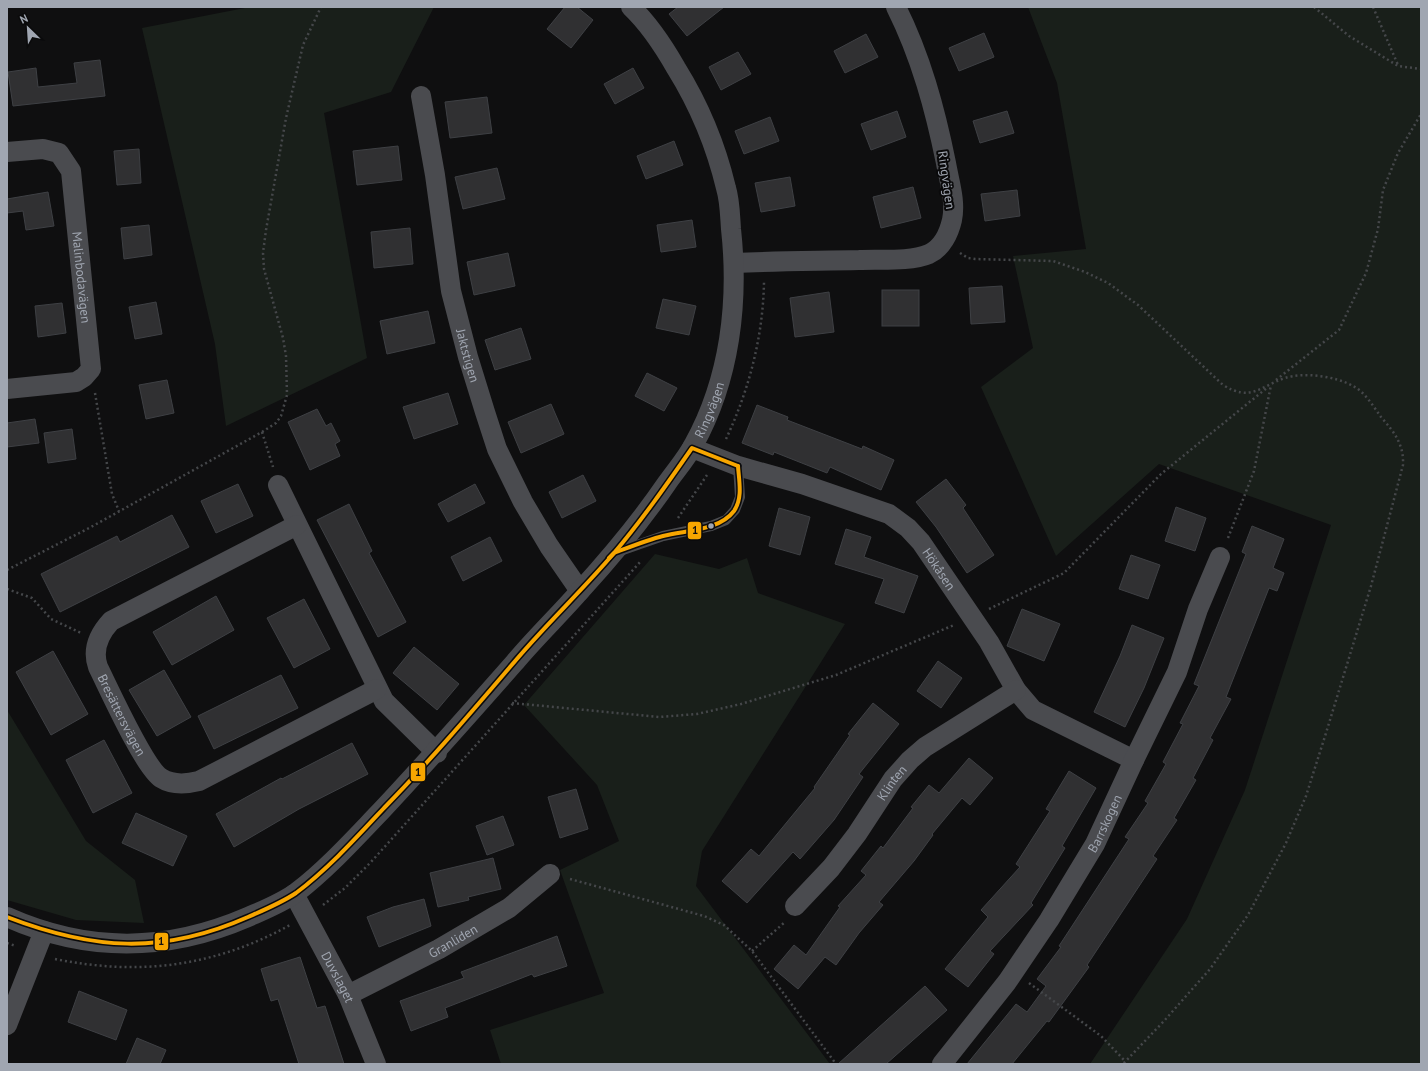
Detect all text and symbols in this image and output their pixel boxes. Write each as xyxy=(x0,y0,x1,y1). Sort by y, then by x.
north arrow xyxy=(8,8,48,48)
text: N xyxy=(18,11,30,27)
street label: Ringvägen xyxy=(934,150,959,210)
street label: Malinbodavägen xyxy=(68,231,94,324)
street label: Jaktstigen xyxy=(452,326,483,385)
street label: Ringvägen xyxy=(691,380,728,441)
line badge: 1 xyxy=(687,521,702,540)
unlabelled marker xyxy=(706,521,716,531)
text: 1 xyxy=(692,523,698,537)
street label: Hökåsen xyxy=(918,545,959,594)
street label: Bresättersvägen xyxy=(94,671,150,759)
line badge: 1 xyxy=(410,762,426,782)
street label: Klinten xyxy=(873,762,911,804)
text: 1 xyxy=(415,765,421,779)
street label: Barrskogen xyxy=(1084,792,1126,856)
street label: Granliden xyxy=(426,920,481,962)
line badge: 1 xyxy=(154,932,169,951)
text: 1 xyxy=(158,934,164,948)
street label: Duvslaget xyxy=(317,949,358,1006)

